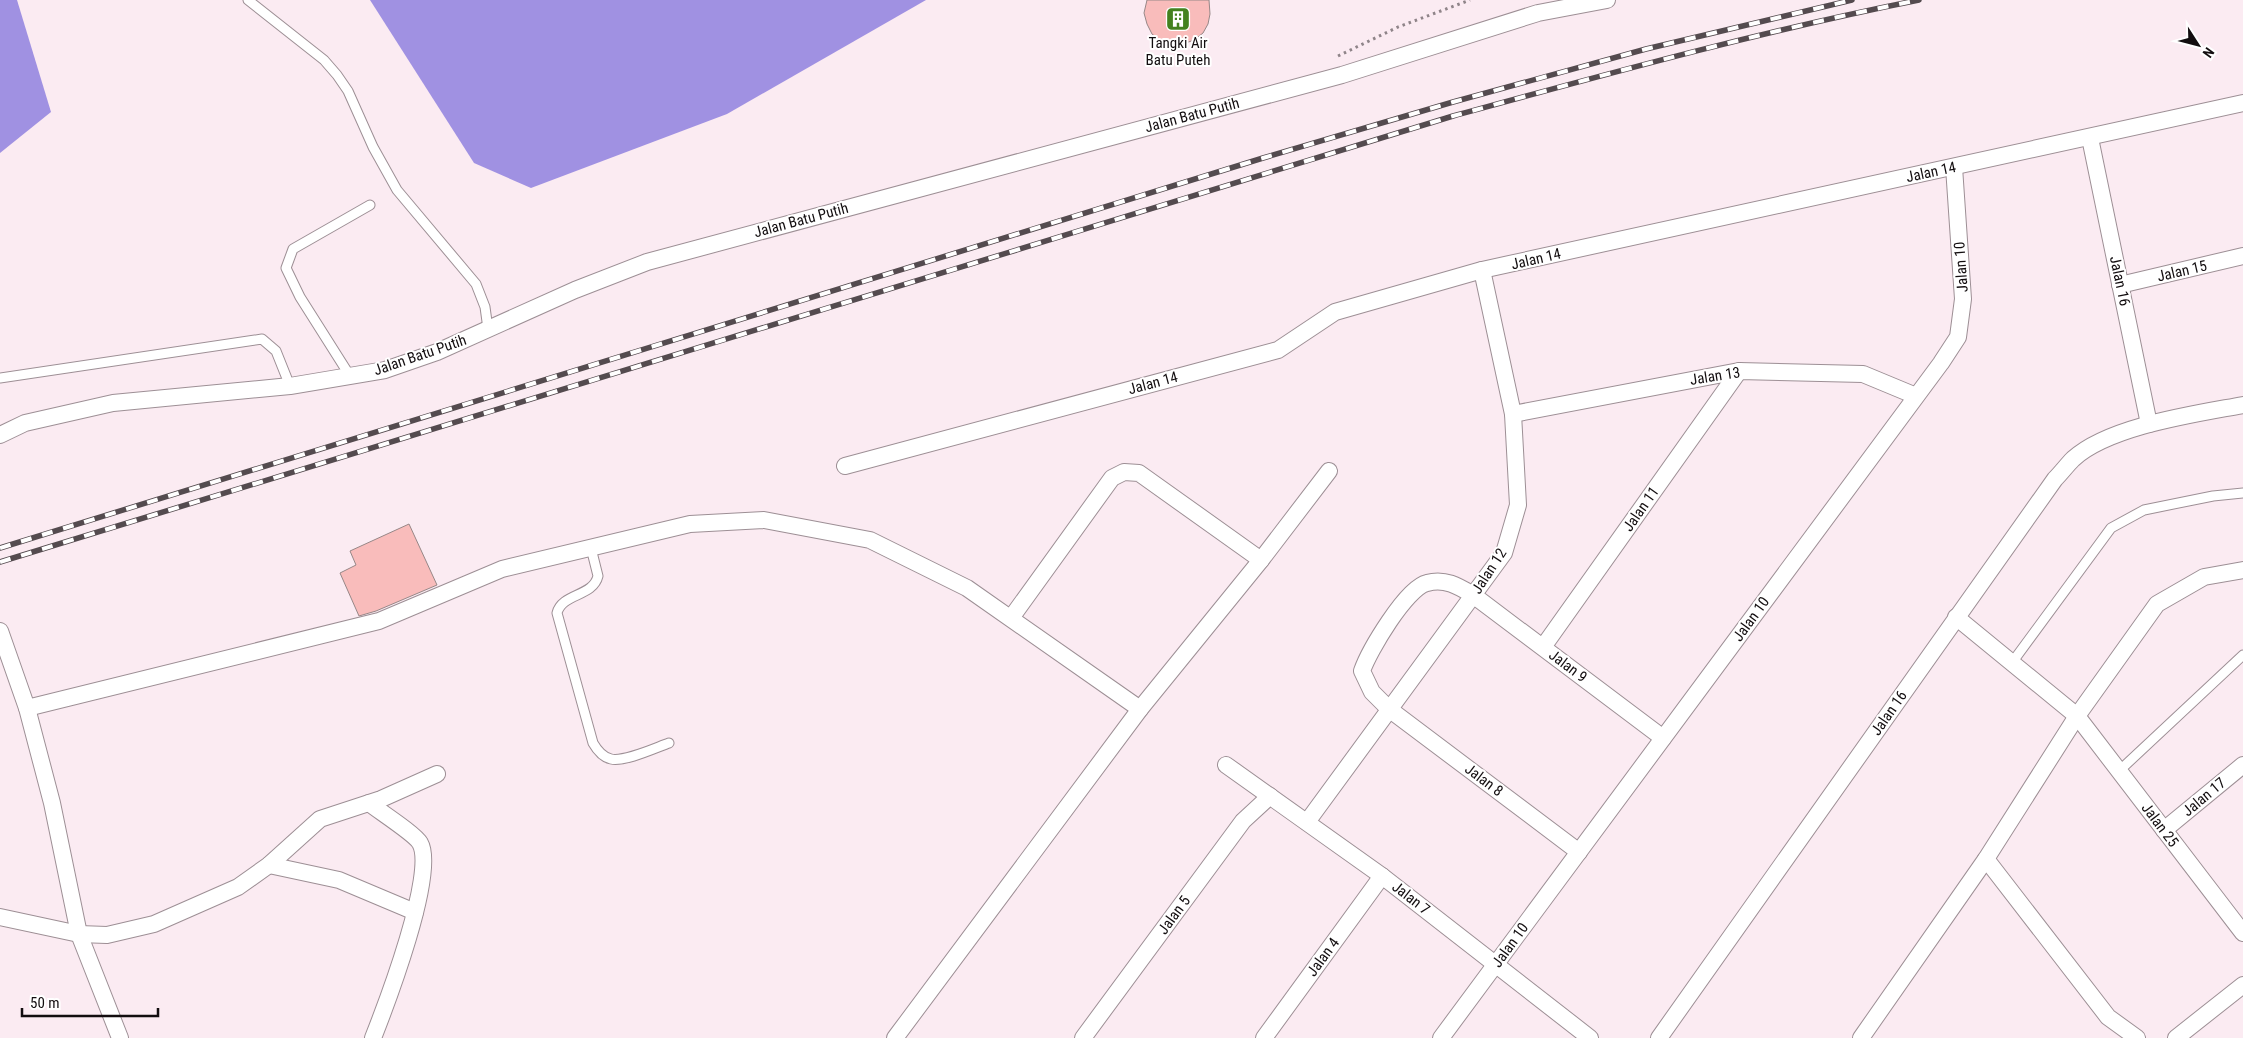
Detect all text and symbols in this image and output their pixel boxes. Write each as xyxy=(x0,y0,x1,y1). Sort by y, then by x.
building icon: Tangki Air Batu Puteh xyxy=(1165,6,1191,32)
north arrow xyxy=(2173,20,2223,70)
place label: Tangki Air Batu Puteh xyxy=(1146,34,1210,69)
text: N xyxy=(2200,44,2218,61)
street label: Jalan Batu Putih xyxy=(1143,94,1241,136)
street label: Jalan 14 xyxy=(1904,158,1958,186)
street label: Jalan Batu Putih xyxy=(752,199,850,241)
street label: Jalan 10 xyxy=(1950,241,1972,293)
street label: Jalan 14 xyxy=(1509,245,1563,273)
street label: Jalan 16 xyxy=(2106,254,2134,308)
street label: Jalan 15 xyxy=(2155,257,2209,285)
street label: Jalan Batu Putih xyxy=(371,331,469,379)
street label: Jalan 13 xyxy=(1689,363,1741,389)
street label: Jalan 14 xyxy=(1126,368,1180,398)
street label: Jalan 11 xyxy=(1619,483,1663,535)
street label: Jalan 12 xyxy=(1468,545,1510,597)
street label: Jalan 10 xyxy=(1729,593,1773,645)
street label: Jalan 9 xyxy=(1545,646,1591,686)
street label: Jalan 16 xyxy=(1867,687,1911,739)
street label: Jalan 8 xyxy=(1461,760,1507,800)
street label: Jalan 17 xyxy=(2179,774,2229,820)
street label: Jalan 25 xyxy=(2138,799,2182,851)
street label: Jalan 7 xyxy=(1388,878,1434,918)
street label: Jalan 5 xyxy=(1154,892,1194,938)
street label: Jalan 10 xyxy=(1488,919,1532,971)
street label: Jalan 4 xyxy=(1303,934,1343,980)
scale bar xyxy=(22,986,159,1018)
text: 50 m xyxy=(30,994,60,1012)

